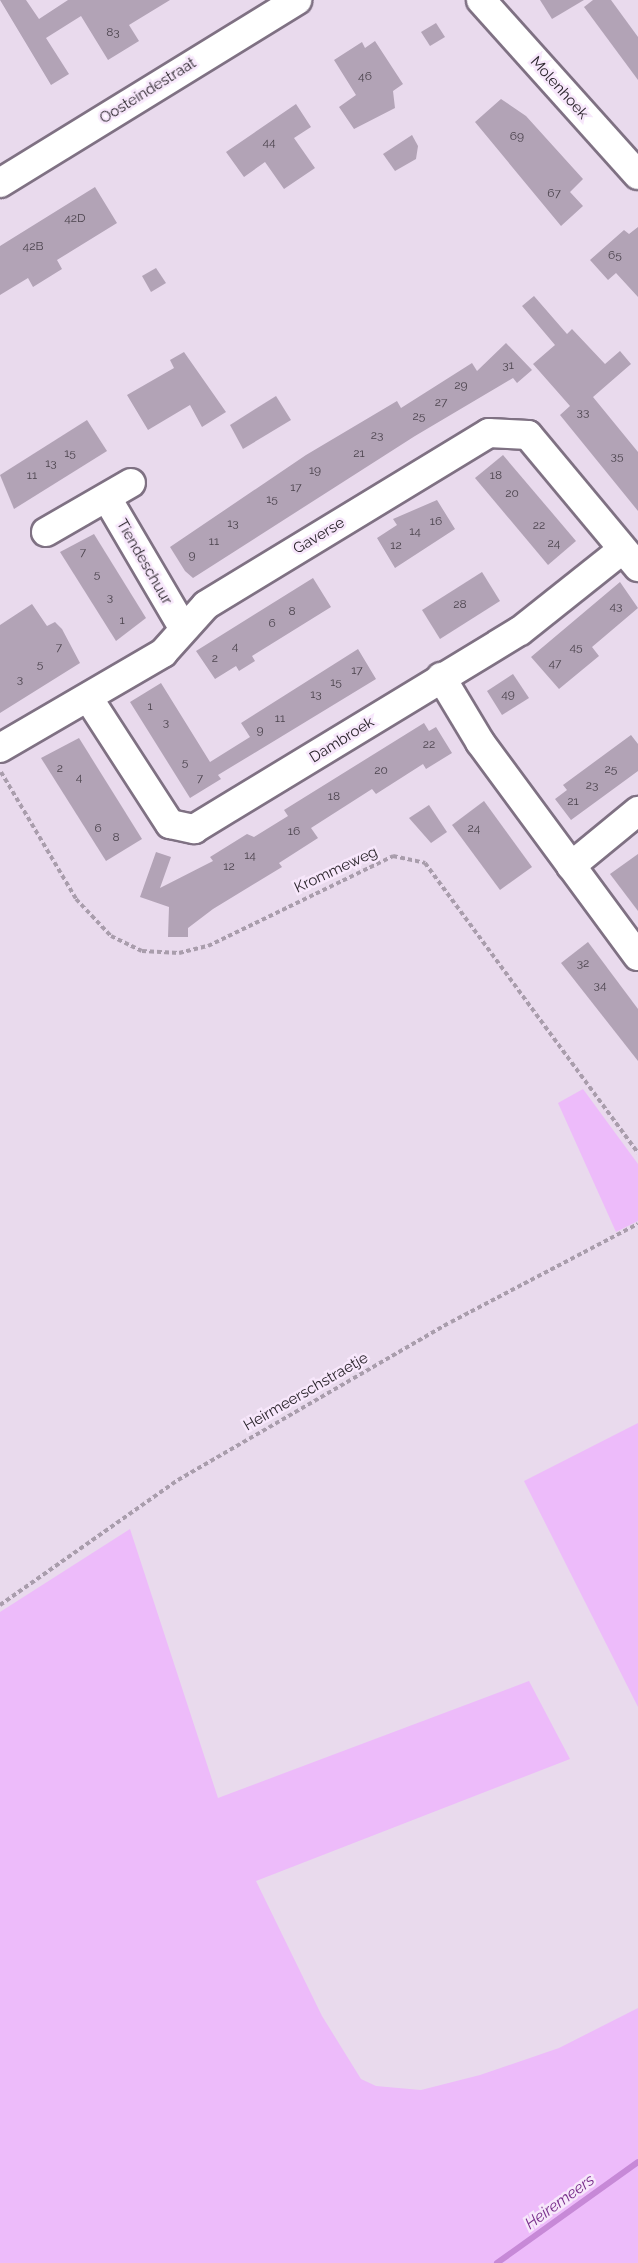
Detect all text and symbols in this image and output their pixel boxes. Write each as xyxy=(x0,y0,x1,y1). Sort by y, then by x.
house number: 83 xyxy=(106,26,120,40)
street label: Molenhoek xyxy=(526,53,592,123)
street label: Oosteindestraat xyxy=(97,54,199,128)
house number: 46 xyxy=(358,70,372,84)
house number: 69 xyxy=(510,130,524,144)
house number: 44 xyxy=(262,136,276,150)
house number: 67 xyxy=(547,187,561,201)
house number: 42D xyxy=(64,212,86,226)
house number: 42B xyxy=(23,240,43,254)
house number: 65 xyxy=(608,249,622,263)
house number: 31 xyxy=(502,359,514,373)
house number: 29 xyxy=(454,379,468,393)
house number: 27 xyxy=(435,396,447,410)
house number: 33 xyxy=(577,406,589,420)
house number: 25 xyxy=(413,410,425,424)
house number: 23 xyxy=(371,429,383,443)
house number: 15 xyxy=(64,447,76,461)
house number: 21 xyxy=(353,447,365,461)
house number: 35 xyxy=(611,450,623,464)
house number: 13 xyxy=(45,457,57,471)
house number: 19 xyxy=(309,464,321,478)
house number: 11 xyxy=(27,469,37,483)
house number: 18 xyxy=(490,469,502,483)
house number: 17 xyxy=(290,481,302,495)
house number: 20 xyxy=(505,487,519,501)
house number: 15 xyxy=(266,493,278,507)
street label: Gaverse xyxy=(290,514,348,558)
house number: 16 xyxy=(430,515,442,529)
street label: Tiendeschuur xyxy=(112,516,176,608)
house number: 13 xyxy=(227,517,239,531)
house number: 22 xyxy=(533,519,545,533)
house number: 14 xyxy=(409,525,421,539)
house number: 11 xyxy=(209,535,219,549)
house number: 24 xyxy=(548,537,560,551)
house number: 12 xyxy=(390,539,402,553)
house number: 7 xyxy=(80,546,86,560)
house number: 9 xyxy=(188,549,196,563)
house number: 5 xyxy=(94,568,100,582)
house number: 3 xyxy=(107,591,113,605)
house number: 28 xyxy=(453,598,467,612)
house number: 43 xyxy=(610,600,622,614)
house number: 8 xyxy=(288,605,296,619)
house number: 1 xyxy=(119,614,125,628)
house number: 6 xyxy=(268,617,276,631)
house number: 4 xyxy=(232,640,238,654)
house number: 7 xyxy=(56,641,62,655)
house number: 45 xyxy=(569,641,583,655)
house number: 2 xyxy=(212,652,218,666)
house number: 47 xyxy=(549,657,561,671)
house number: 5 xyxy=(37,658,43,672)
house number: 17 xyxy=(351,664,363,678)
house number: 3 xyxy=(17,673,23,687)
house number: 15 xyxy=(330,676,342,690)
house number: 13 xyxy=(310,688,322,702)
house number: 49 xyxy=(501,688,515,702)
house number: 1 xyxy=(147,700,153,714)
house number: 11 xyxy=(275,712,285,726)
street label: Dambroek xyxy=(306,713,378,767)
house number: 3 xyxy=(163,716,169,730)
house number: 9 xyxy=(256,724,264,738)
house number: 22 xyxy=(423,738,435,752)
house number: 5 xyxy=(182,756,188,770)
house number: 2 xyxy=(57,762,63,776)
house number: 25 xyxy=(605,763,617,777)
house number: 20 xyxy=(374,764,388,778)
house number: 4 xyxy=(76,771,82,785)
house number: 7 xyxy=(197,772,203,786)
house number: 23 xyxy=(586,779,598,793)
house number: 18 xyxy=(328,790,340,804)
house number: 21 xyxy=(567,795,579,809)
house number: 6 xyxy=(94,822,102,836)
house number: 24 xyxy=(468,822,480,836)
house number: 16 xyxy=(288,825,300,839)
house number: 8 xyxy=(112,831,120,845)
street label: Krommeweg xyxy=(292,843,380,897)
house number: 14 xyxy=(244,849,256,863)
house number: 12 xyxy=(223,860,235,874)
house number: 32 xyxy=(577,957,589,971)
house number: 34 xyxy=(594,979,606,993)
street label: Heirmeerschstraetje xyxy=(241,1349,371,1435)
water label: Heiremeers xyxy=(522,2170,598,2234)

